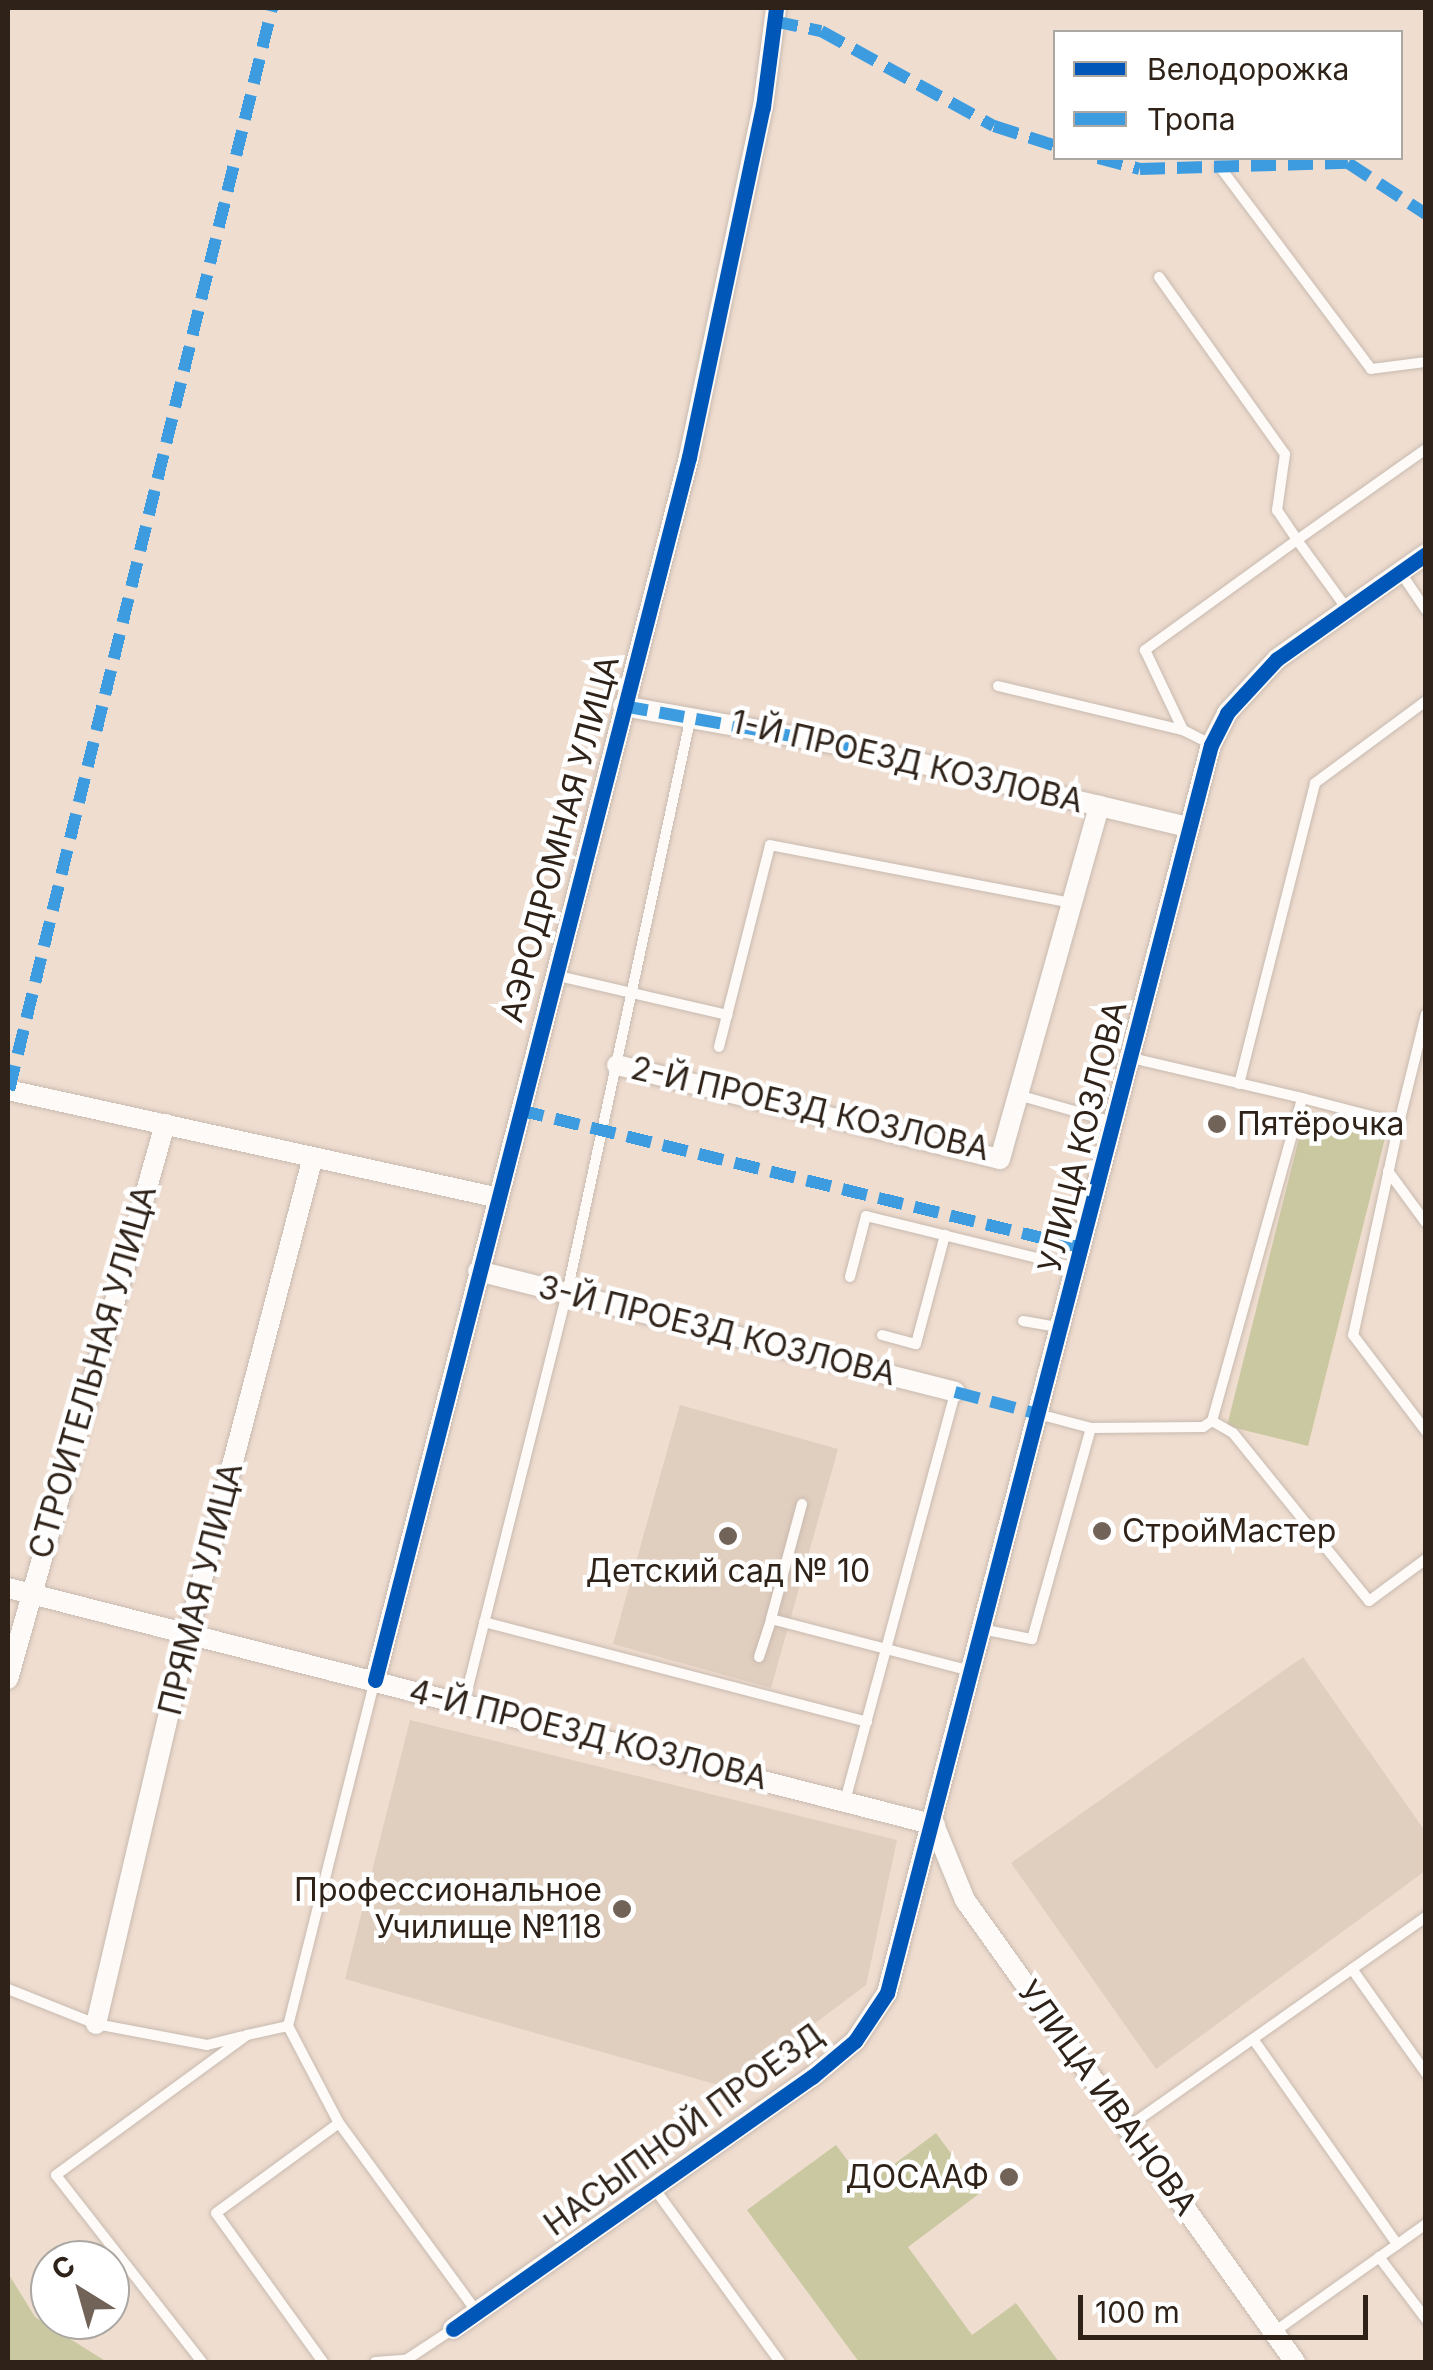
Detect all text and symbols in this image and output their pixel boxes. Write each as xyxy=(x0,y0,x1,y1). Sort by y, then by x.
legend xyxy=(1053,30,1403,160)
text: Велодорожка xyxy=(1147,51,1349,87)
text: Тропа xyxy=(1147,101,1236,137)
street label: АЭРОДРОМНАЯ УЛИЦА xyxy=(493,651,627,1027)
street label: 1-Й ПРОЕЗД КОЗЛОВА xyxy=(727,703,1087,821)
street label: УЛИЦА КОЗЛОВА xyxy=(1031,997,1135,1277)
street label: 2-Й ПРОЕЗД КОЗЛОВА xyxy=(627,1049,993,1169)
place label: Пятёрочка xyxy=(1237,1105,1404,1143)
marker: Пятёрочка xyxy=(1206,1113,1228,1135)
street label: СТРОИТЕЛЬНАЯ УЛИЦА xyxy=(21,1181,165,1563)
street label: 3-Й ПРОЕЗД КОЗЛОВА xyxy=(535,1268,899,1394)
street label: ПРЯМАЯ УЛИЦА xyxy=(151,1459,251,1719)
place label: СтройМастер xyxy=(1122,1512,1336,1550)
marker: СтройМастер xyxy=(1091,1520,1113,1542)
marker: Детский сад № 10 xyxy=(717,1525,739,1547)
place label: Детский сад № 10 xyxy=(586,1552,870,1590)
street label: 4-Й ПРОЕЗД КОЗЛОВА xyxy=(405,1672,771,1798)
place label: Профессиональное Училище №118 xyxy=(294,1872,602,1947)
marker: Профессиональное Училище №118 xyxy=(611,1898,633,1920)
street label: УЛИЦА ИВАНОВА xyxy=(1009,1973,1205,2223)
street label: НАСЫПНОЙ ПРОЕЗД xyxy=(537,2016,831,2244)
place label: ДОСААФ xyxy=(846,2158,989,2196)
marker: ДОСААФ xyxy=(998,2166,1020,2188)
north arrow xyxy=(30,2240,130,2340)
text: С xyxy=(45,2248,82,2287)
scale bar xyxy=(1083,2275,1373,2337)
text: 100 m xyxy=(1095,2294,1180,2330)

